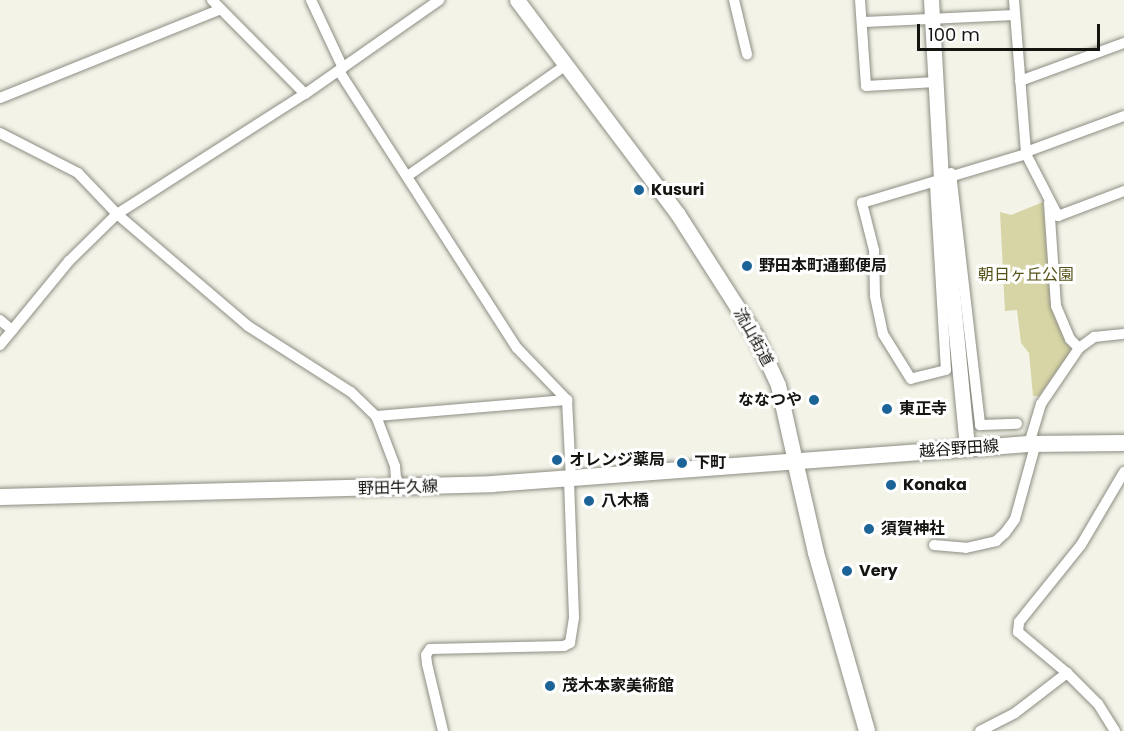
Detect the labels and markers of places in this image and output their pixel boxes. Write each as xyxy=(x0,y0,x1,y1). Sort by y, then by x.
place label: Kusuri xyxy=(651,180,704,200)
marker: Kusuri xyxy=(632,183,646,197)
place label: 野田本町通郵便局 xyxy=(759,256,887,276)
marker: 野田本町通郵便局 xyxy=(740,259,754,273)
place label: ななつや xyxy=(738,390,802,410)
marker: ななつや xyxy=(807,393,821,407)
place label: 東正寺 xyxy=(899,399,947,419)
marker: 東正寺 xyxy=(880,402,894,416)
place label: オレンジ薬局 xyxy=(569,450,665,470)
marker: オレンジ薬局 xyxy=(550,453,564,467)
place label: 下町 xyxy=(694,453,726,473)
marker: 下町 xyxy=(675,456,689,470)
place label: Konaka xyxy=(903,475,967,495)
marker: Konaka xyxy=(884,478,898,492)
place label: 八木橋 xyxy=(601,491,649,511)
marker: 八木橋 xyxy=(582,494,596,508)
place label: 須賀神社 xyxy=(881,519,945,539)
marker: 須賀神社 xyxy=(862,522,876,536)
place label: Very xyxy=(859,561,897,581)
marker: Very xyxy=(840,564,854,578)
place label: 茂木本家美術館 xyxy=(562,676,674,696)
marker: 茂木本家美術館 xyxy=(543,679,557,693)

